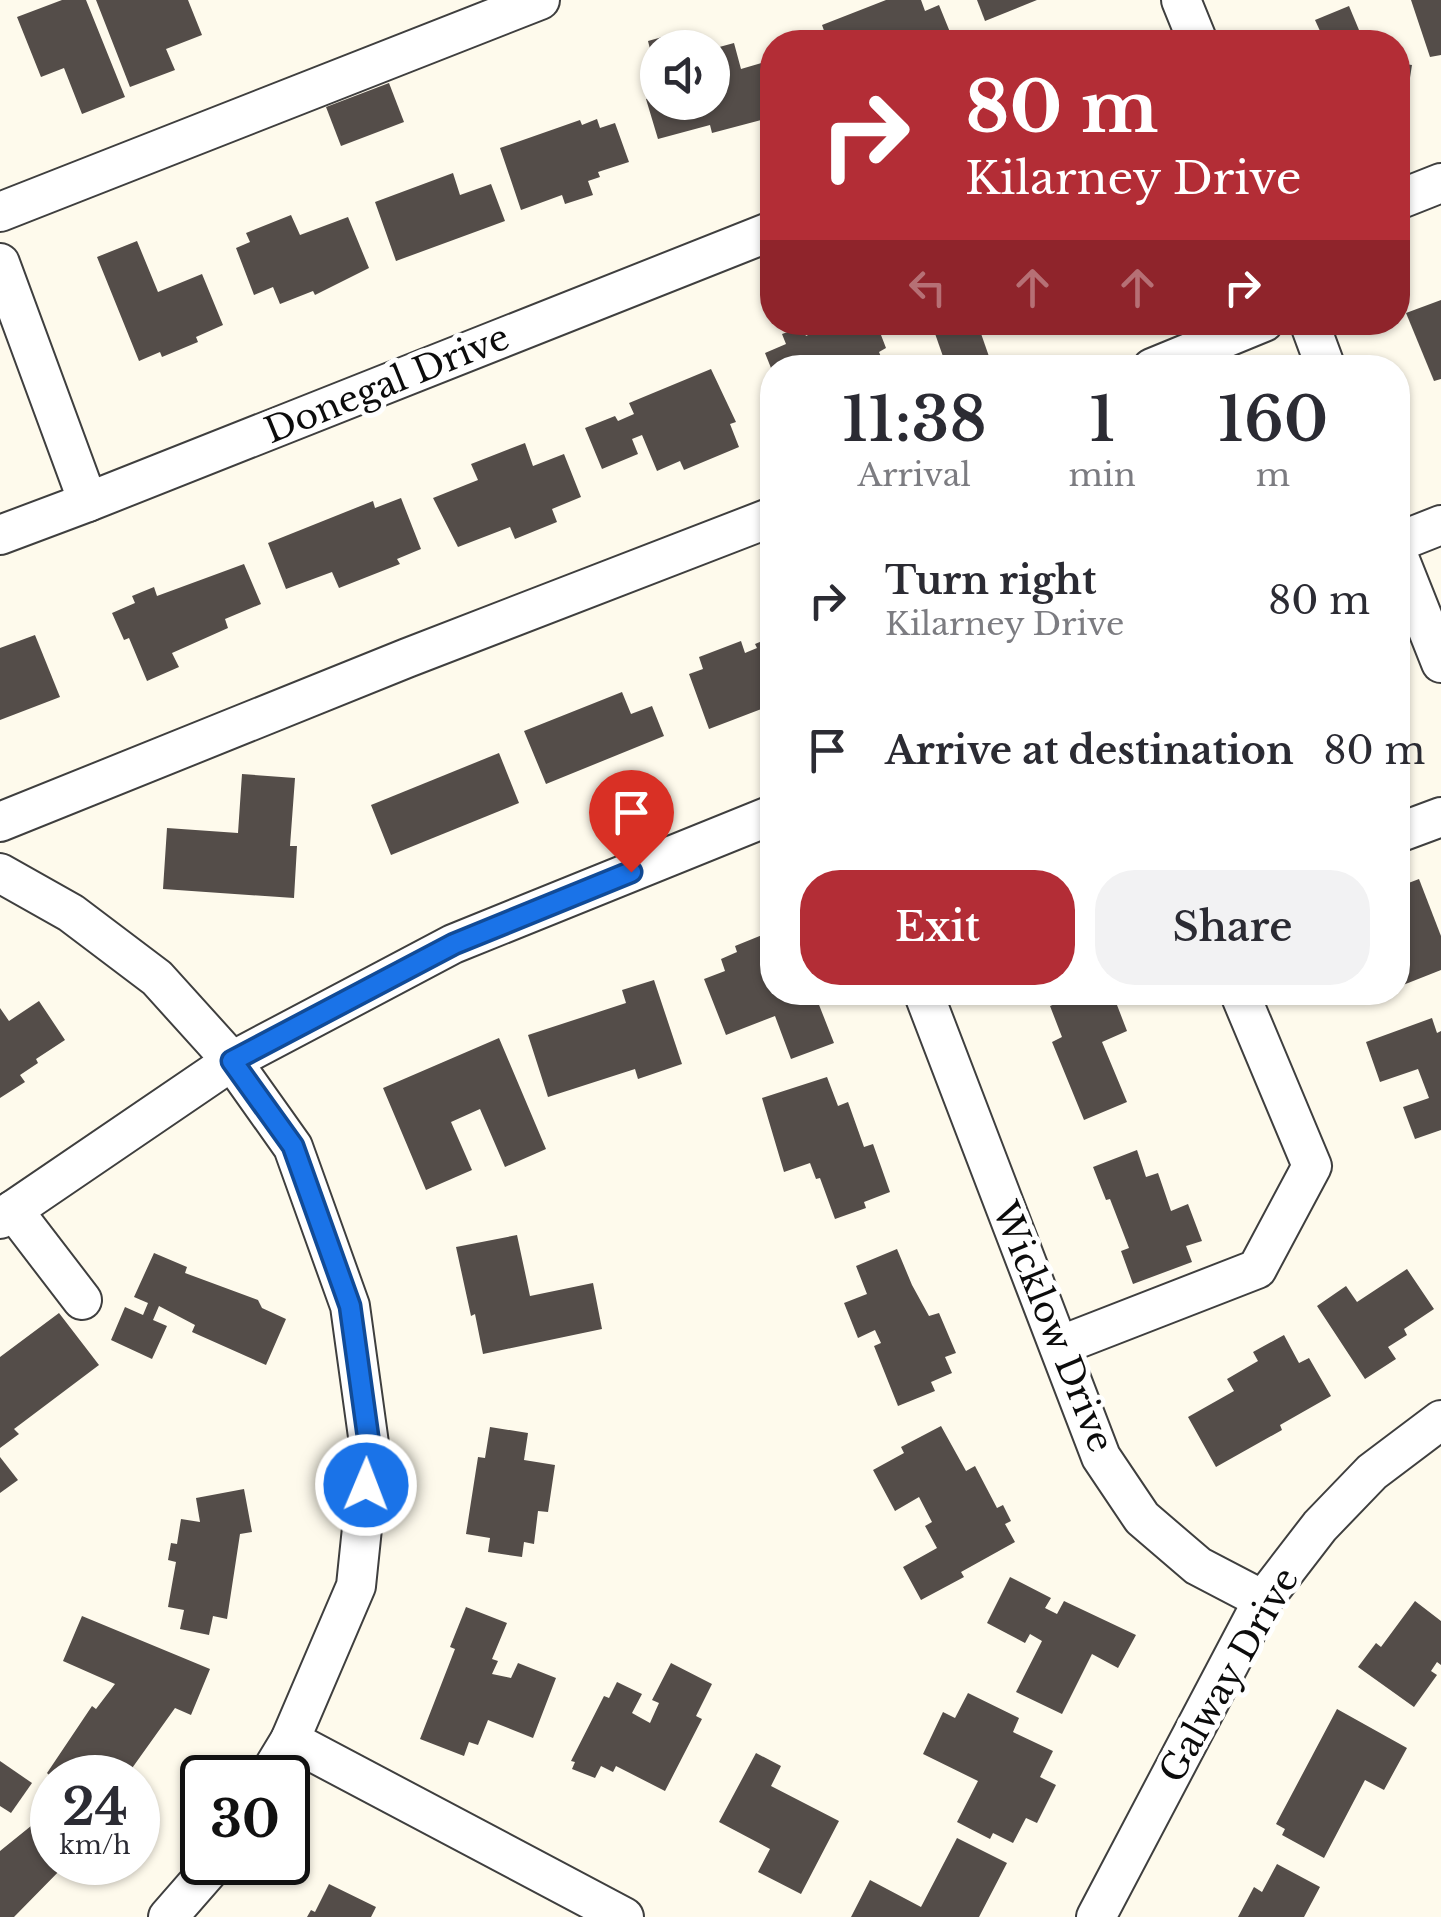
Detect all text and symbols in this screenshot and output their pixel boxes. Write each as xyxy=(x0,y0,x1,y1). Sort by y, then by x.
map controls xyxy=(640,30,730,120)
button: sound xyxy=(640,30,730,120)
text: 80 m xyxy=(965,64,1158,151)
icon: right xyxy=(800,70,930,200)
text: Kilarney Drive xyxy=(965,150,1302,206)
icon: left xyxy=(900,260,955,315)
icon: ahead xyxy=(1005,260,1060,315)
icon: ahead xyxy=(1110,260,1165,315)
icon: right xyxy=(1215,260,1270,315)
street label: Donegal Drive xyxy=(258,315,515,452)
text: 11:38 xyxy=(842,383,987,457)
text: 1 xyxy=(1089,383,1115,457)
text: 160 xyxy=(1218,383,1328,457)
text: Arrival xyxy=(858,455,971,495)
text: min xyxy=(1069,455,1136,495)
text: m xyxy=(1256,455,1290,495)
text: Turn right xyxy=(885,557,1096,604)
icon: right xyxy=(800,573,855,628)
text: 80 m xyxy=(1268,577,1370,624)
text: Kilarney Drive xyxy=(885,604,1124,644)
icon: arrive xyxy=(800,723,855,778)
text: Arrive at destination xyxy=(885,727,1294,774)
text: 80 m xyxy=(1324,727,1425,774)
pin xyxy=(589,770,674,873)
icon: arrive xyxy=(604,785,659,840)
button: Exit xyxy=(800,870,1075,985)
button: Share xyxy=(1095,870,1370,985)
street label: Wicklow Drive xyxy=(983,1195,1123,1458)
position arrow xyxy=(314,1433,418,1537)
street label: Galway Drive xyxy=(1150,1560,1307,1790)
speed limit sign: 30 xyxy=(180,1755,310,1885)
text: 24 xyxy=(62,1776,128,1839)
text: km/h xyxy=(60,1830,130,1861)

